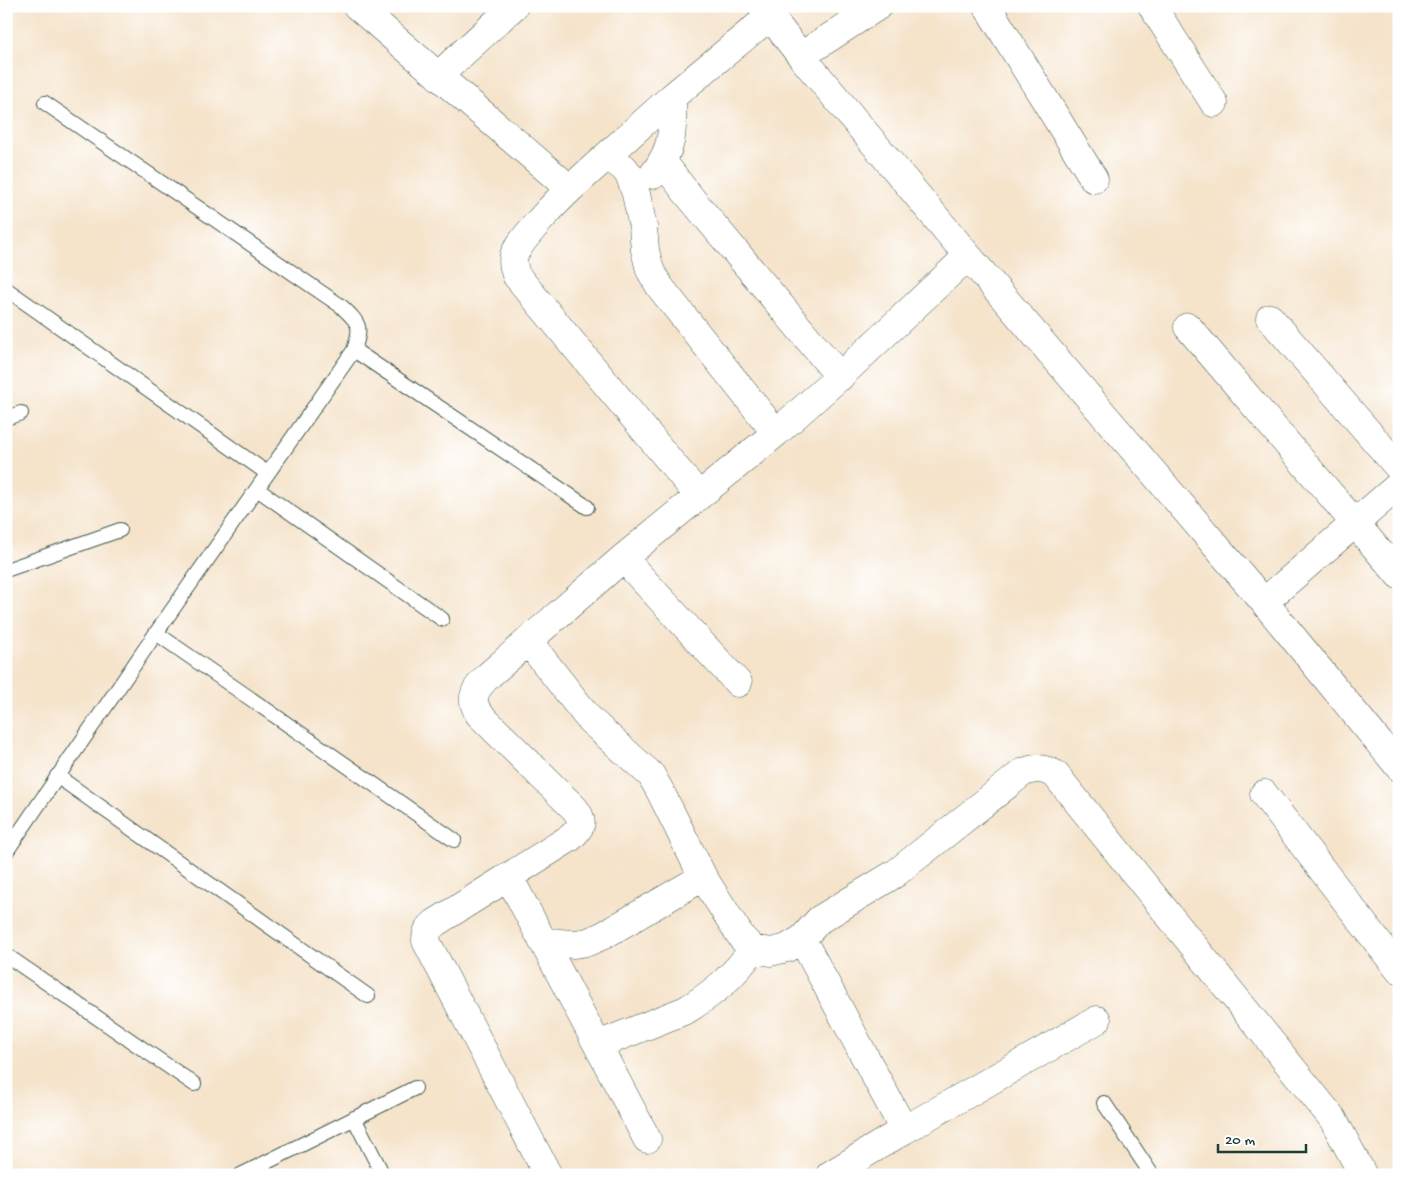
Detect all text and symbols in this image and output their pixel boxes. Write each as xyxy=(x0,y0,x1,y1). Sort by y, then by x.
scale bar xyxy=(1218,1121,1305,1153)
text: 20 m xyxy=(1225,1132,1255,1150)

